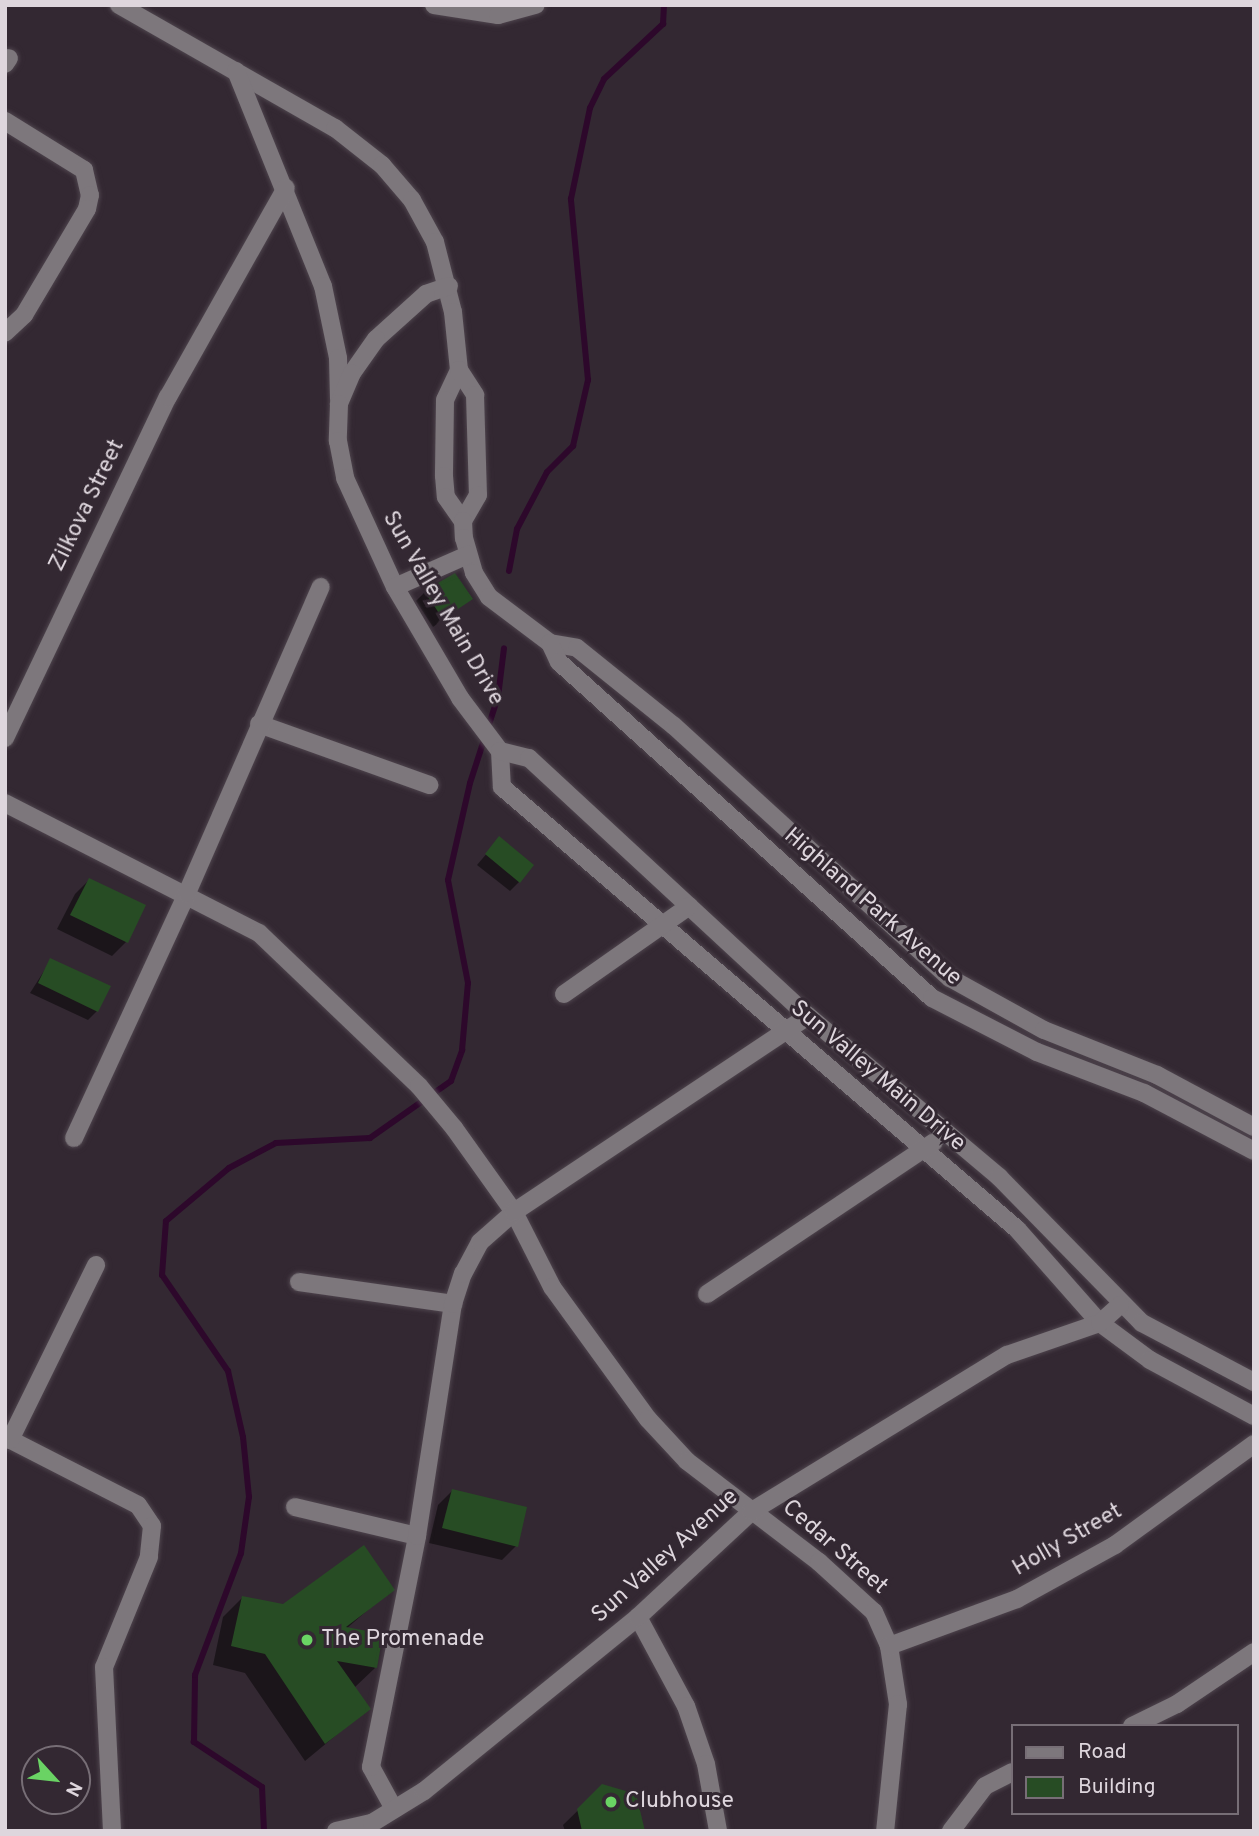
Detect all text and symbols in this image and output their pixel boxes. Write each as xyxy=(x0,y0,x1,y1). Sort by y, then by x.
street label: Zilkova Street xyxy=(44,436,132,576)
street label: Sun Valley Main Drive xyxy=(375,506,509,712)
street label: Highland Park Avenue xyxy=(777,823,967,993)
street label: Sun Valley Main Drive xyxy=(784,995,970,1159)
street label: Sun Valley Avenue xyxy=(586,1483,746,1631)
street label: Cedar Street xyxy=(776,1495,892,1601)
street label: Holly Street xyxy=(1008,1499,1128,1583)
place label: The Promenade xyxy=(321,1626,484,1654)
marker: The Promenade xyxy=(299,1632,315,1648)
legend xyxy=(1010,1724,1238,1815)
text: Road xyxy=(1078,1739,1127,1766)
north arrow xyxy=(21,1745,91,1815)
text: Building xyxy=(1078,1774,1156,1801)
text: N xyxy=(59,1777,87,1800)
place label: Clubhouse xyxy=(625,1788,734,1816)
marker: Clubhouse xyxy=(603,1794,619,1810)

